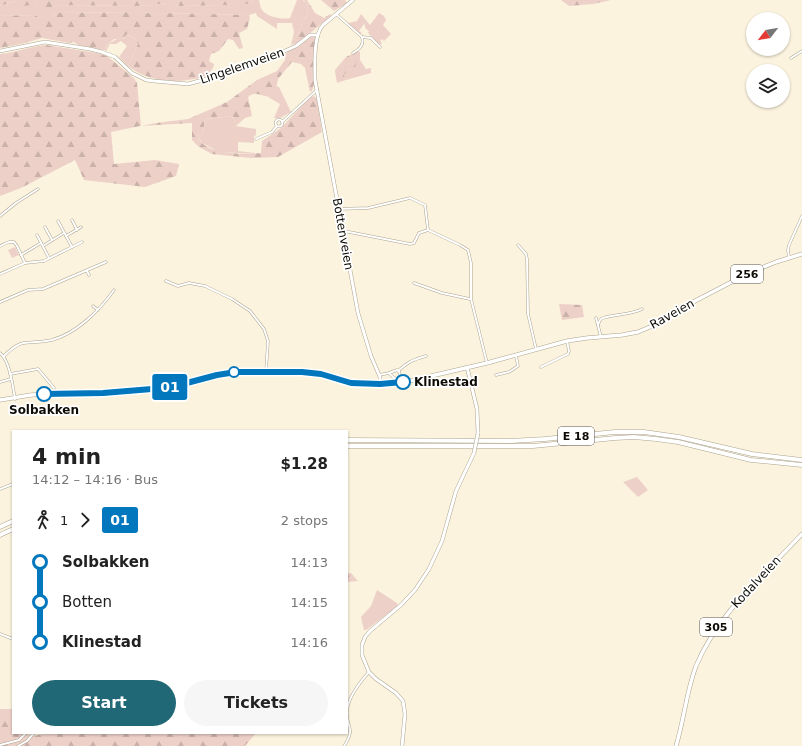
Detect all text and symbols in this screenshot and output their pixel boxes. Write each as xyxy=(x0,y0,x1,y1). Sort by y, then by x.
north arrow xyxy=(746,12,790,56)
map controls xyxy=(746,12,790,108)
street label: Lingelemveien xyxy=(198,45,286,87)
button: layers xyxy=(746,64,790,108)
street label: Bottenveien xyxy=(330,197,356,271)
road number: 256 xyxy=(731,265,763,283)
street label: Raveien xyxy=(648,296,696,332)
unlabelled marker xyxy=(228,366,240,378)
line badge: 01 xyxy=(152,374,188,400)
marker: Klinestad xyxy=(395,374,411,390)
place label: Klinestad xyxy=(414,375,478,389)
text: 01 xyxy=(160,379,180,395)
marker: Solbakken xyxy=(36,386,52,402)
place label: Solbakken xyxy=(9,403,79,417)
road number: E 18 xyxy=(558,427,594,445)
text: 4 min xyxy=(32,444,101,469)
text: $1.28 xyxy=(281,455,328,473)
text: 14:12 – 14:16 · Bus xyxy=(32,472,158,487)
icon: walk xyxy=(32,509,54,531)
icon: forward xyxy=(74,509,96,531)
text: 01 xyxy=(110,512,130,528)
text: 1 xyxy=(60,513,68,528)
text: 2 stops xyxy=(281,513,328,528)
text: Solbakken xyxy=(62,553,150,571)
street label: Kodalveien xyxy=(728,553,784,611)
text: 14:13 xyxy=(291,555,328,570)
text: Botten xyxy=(62,593,112,611)
text: 14:15 xyxy=(291,595,328,610)
road number: 305 xyxy=(700,618,732,636)
text: Klinestad xyxy=(62,633,142,651)
text: 14:16 xyxy=(291,635,328,650)
button: Start xyxy=(32,680,176,726)
button: Tickets xyxy=(184,680,328,726)

